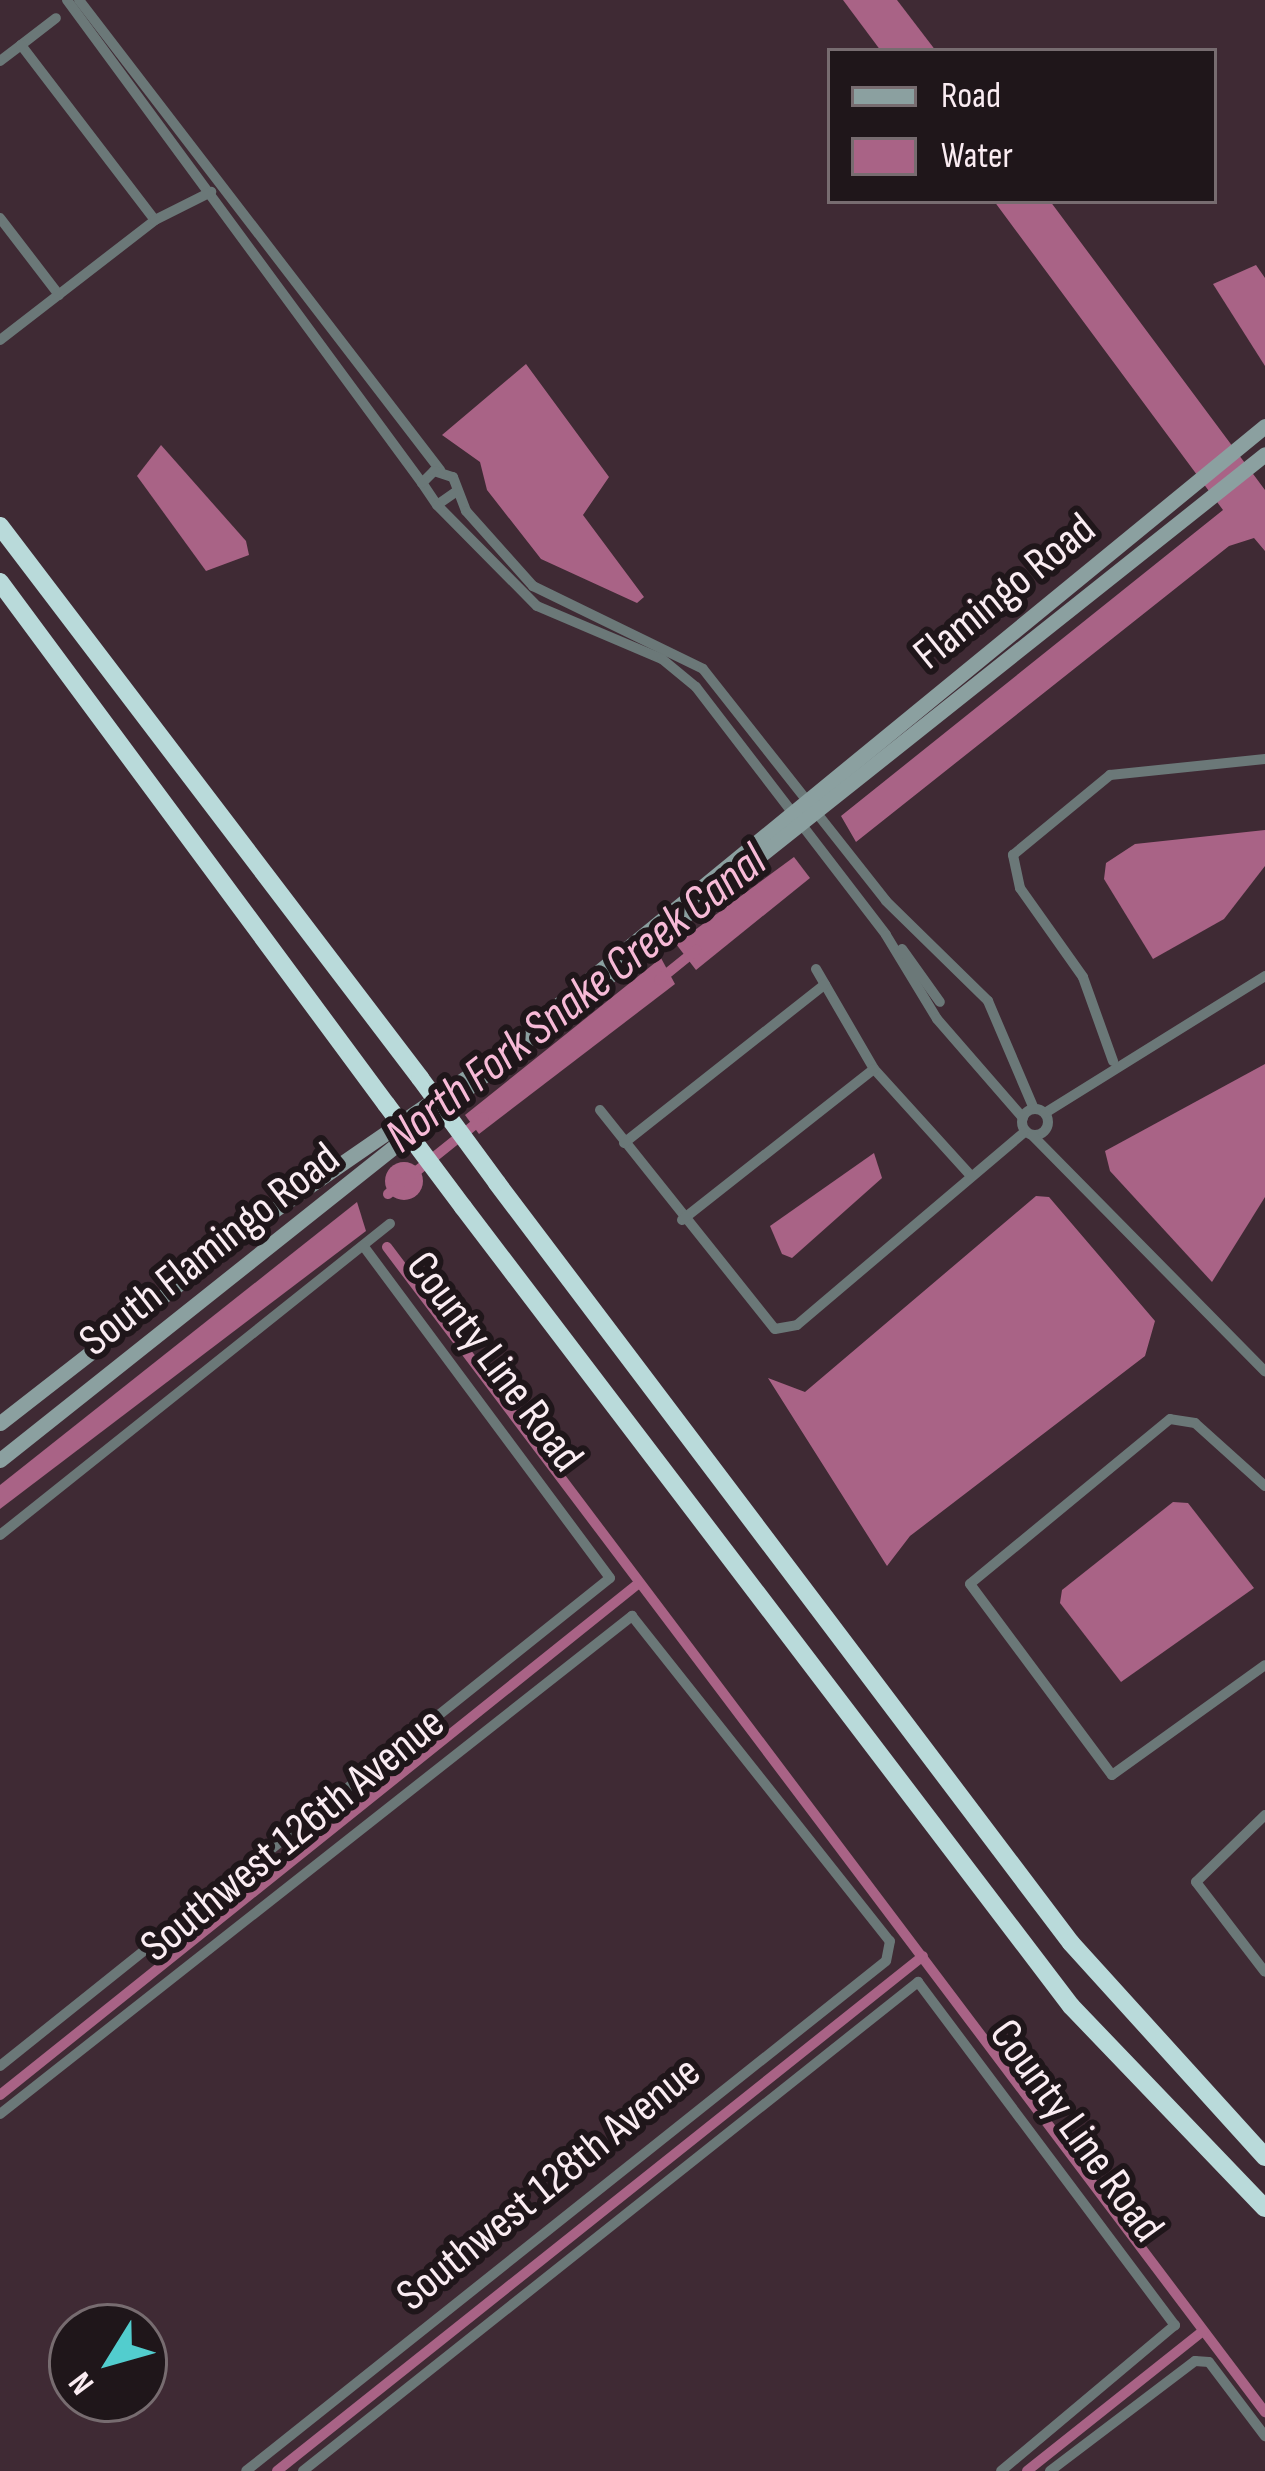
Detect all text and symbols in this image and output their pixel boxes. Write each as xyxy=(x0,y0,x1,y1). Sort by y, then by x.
legend xyxy=(827,48,1217,204)
text: Road xyxy=(941,75,1001,118)
text: Water xyxy=(941,135,1013,178)
street label: Flamingo Road xyxy=(903,502,1107,682)
water label: North Fork Snake Creek Canal xyxy=(374,833,778,1165)
street label: South Flamingo Road xyxy=(69,1132,351,1368)
street label: County Line Road xyxy=(394,1241,594,1483)
street label: Southwest 126th Avenue xyxy=(130,1696,456,1974)
street label: County Line Road xyxy=(977,2009,1175,2253)
street label: Southwest 128th Avenue xyxy=(386,2045,712,2323)
north arrow xyxy=(48,2303,168,2423)
text: N xyxy=(60,2364,103,2402)

